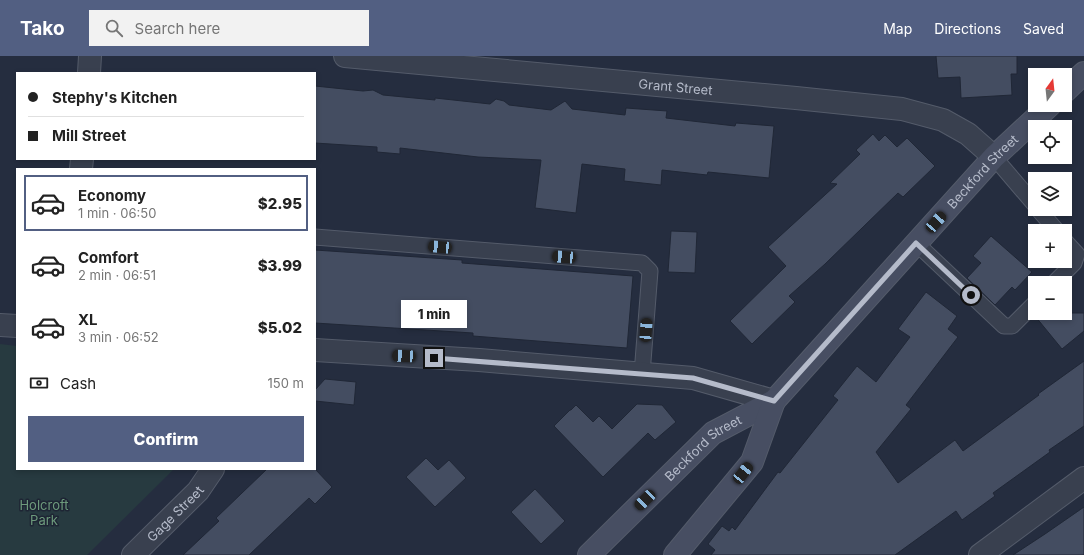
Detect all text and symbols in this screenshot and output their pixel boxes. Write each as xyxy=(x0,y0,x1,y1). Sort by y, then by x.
search box xyxy=(89,10,369,46)
text: Tako xyxy=(20,17,65,40)
icon: search xyxy=(103,17,125,39)
text: Search here xyxy=(135,19,220,38)
text: Map xyxy=(883,20,912,37)
text: Directions xyxy=(934,20,1001,37)
text: Saved xyxy=(1023,20,1064,37)
north arrow xyxy=(1028,68,1072,112)
map controls xyxy=(1028,68,1072,320)
street label: Grant Street xyxy=(638,75,713,98)
text: Stephy's Kitchen xyxy=(52,88,177,107)
button: locate xyxy=(1028,120,1072,164)
text: Mill Street xyxy=(52,126,126,145)
street label: Beckford Street xyxy=(944,131,1021,212)
button: layers xyxy=(1028,172,1072,216)
icon: car xyxy=(30,185,66,221)
text: Economy xyxy=(78,186,146,205)
text: $2.95 xyxy=(258,194,302,213)
text: 1 min · 06:50 xyxy=(78,205,156,221)
car xyxy=(924,209,948,235)
button: + xyxy=(1028,224,1072,268)
car xyxy=(428,240,452,254)
icon: car xyxy=(30,247,66,283)
text: Comfort xyxy=(78,248,139,267)
car xyxy=(552,250,576,264)
text: $3.99 xyxy=(258,256,302,275)
text: 2 min · 06:51 xyxy=(78,267,156,283)
button: − xyxy=(1028,276,1072,320)
route start xyxy=(962,286,980,304)
callout: 1 min xyxy=(401,300,467,328)
text: 1 min xyxy=(418,306,450,322)
icon: car xyxy=(30,309,66,345)
text: XL xyxy=(78,310,98,329)
text: $5.02 xyxy=(258,318,302,337)
car xyxy=(639,318,653,342)
text: 3 min · 06:52 xyxy=(78,329,159,345)
car xyxy=(392,349,416,363)
route end xyxy=(425,349,443,367)
icon: cash xyxy=(28,372,50,394)
text: Cash xyxy=(60,374,96,393)
text: 150 m xyxy=(268,375,304,391)
street label: Beckford Street xyxy=(661,411,744,484)
button: Confirm xyxy=(28,416,304,462)
car xyxy=(731,460,755,486)
street label: Gage Street xyxy=(143,483,207,545)
car xyxy=(632,487,658,513)
park label: Holcroft Park xyxy=(19,497,69,528)

